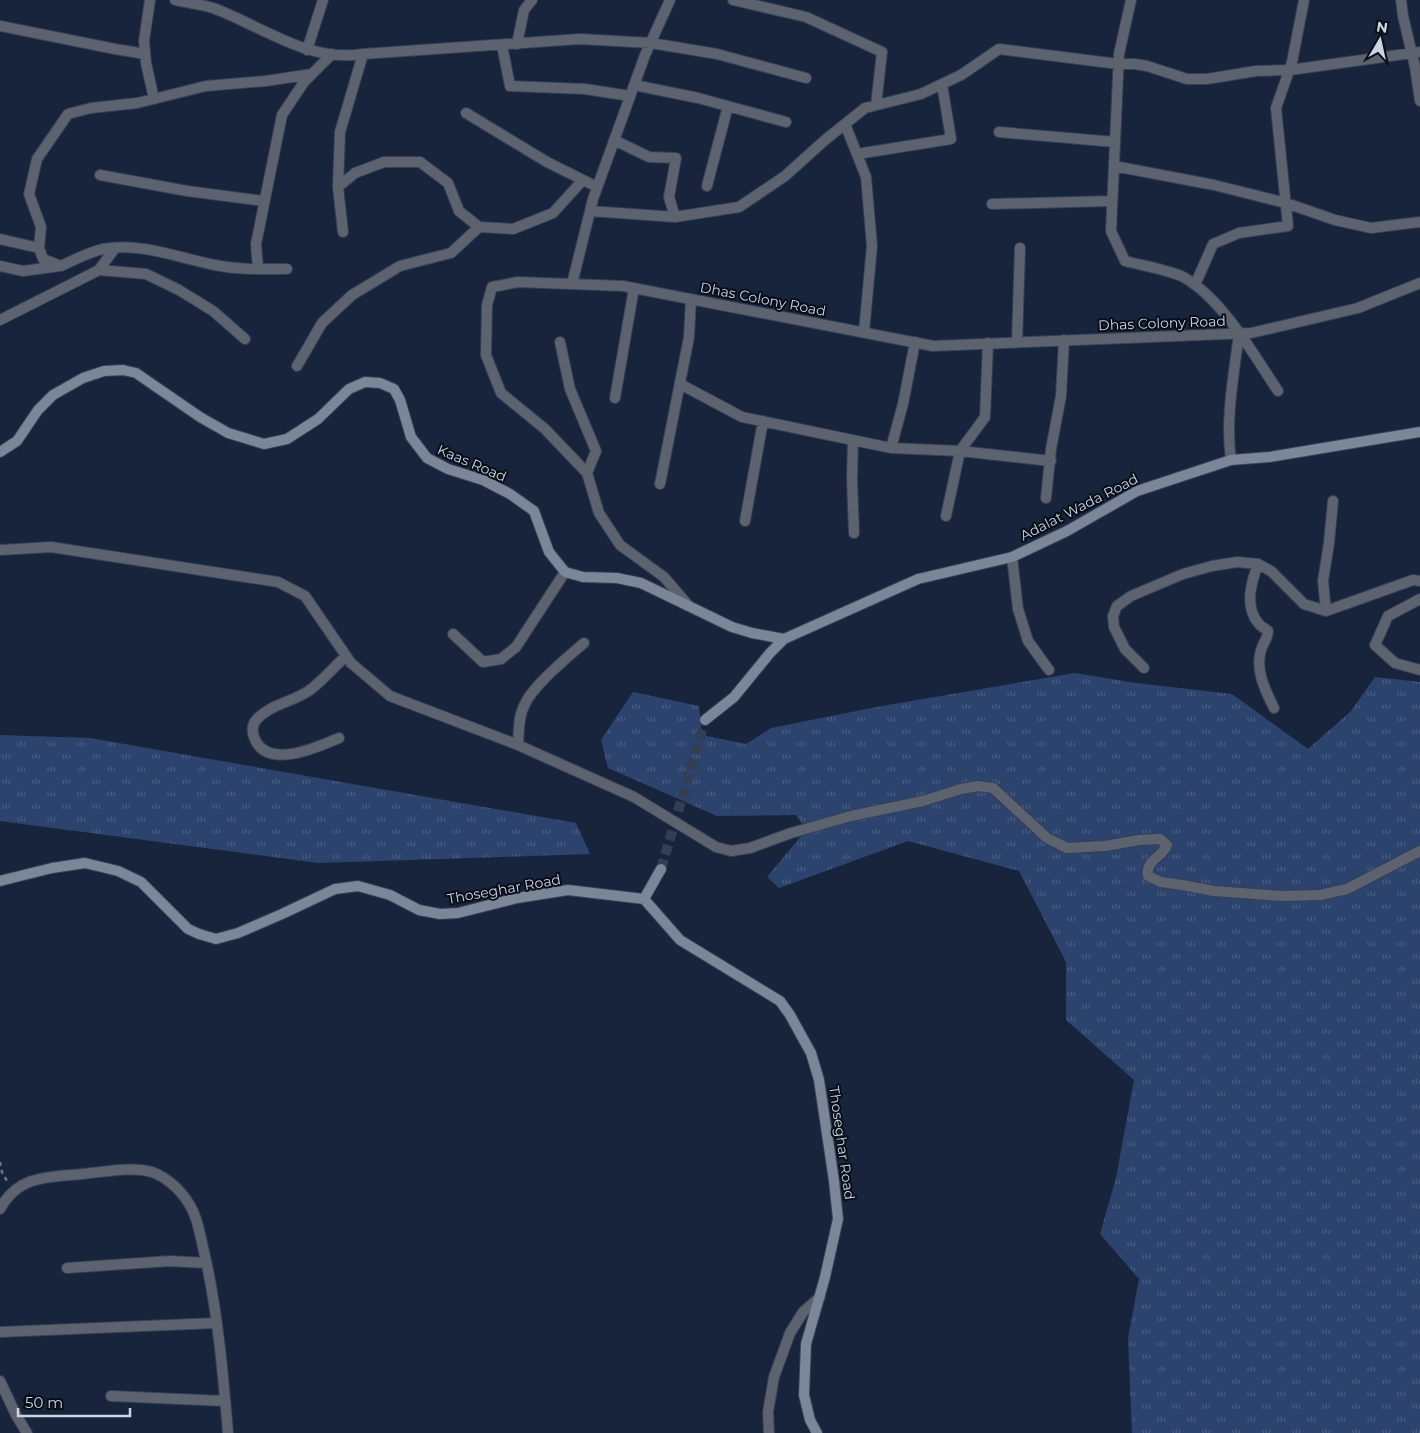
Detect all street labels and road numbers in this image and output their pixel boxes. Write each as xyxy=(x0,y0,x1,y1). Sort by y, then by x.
street label: Dhas Colony Road xyxy=(699,278,827,320)
street label: Dhas Colony Road xyxy=(1098,312,1226,334)
street label: Kaas Road xyxy=(435,440,509,486)
street label: Adalat Wada Road xyxy=(1017,469,1141,545)
street label: Thoseghar Road xyxy=(446,870,562,908)
street label: Thoseghar Road xyxy=(825,1085,859,1201)

